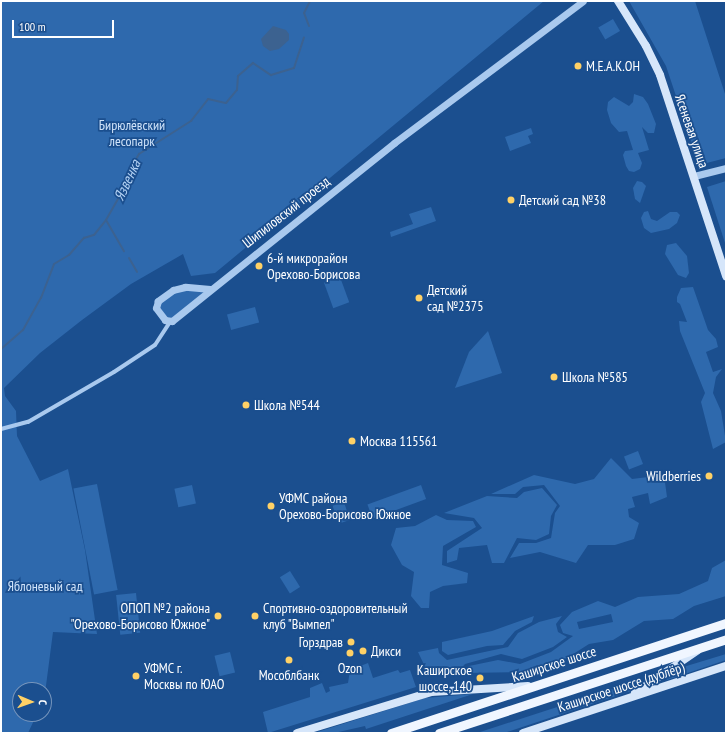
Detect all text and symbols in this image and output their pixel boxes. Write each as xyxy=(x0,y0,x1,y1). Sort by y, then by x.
scale bar xyxy=(14,12,116,38)
text: 100 m xyxy=(19,19,46,34)
place label: М.Е.А.К.ОН xyxy=(586,58,640,74)
marker: М.Е.А.К.ОН xyxy=(573,61,583,71)
street label: Ясеневая улица xyxy=(671,92,713,170)
park label: Бирюлёвский лесопарк xyxy=(99,117,165,150)
water label: Язвенка xyxy=(110,157,144,203)
street label: Шипиловский проезд xyxy=(239,173,333,251)
place label: Детский сад №38 xyxy=(519,192,606,208)
marker: Детский сад №38 xyxy=(506,195,516,205)
place label: 6-й микрорайон Орехово-Борисова xyxy=(267,250,360,282)
marker: 6-й микрорайон Орехово-Борисова xyxy=(254,261,264,271)
place label: Детский сад №2375 xyxy=(427,282,483,314)
marker: Детский сад №2375 xyxy=(414,293,424,303)
place label: Школа №585 xyxy=(562,369,628,385)
marker: Школа №585 xyxy=(549,372,559,382)
place label: Школа №544 xyxy=(254,397,320,413)
marker: Школа №544 xyxy=(241,400,251,410)
place label: Москва 115561 xyxy=(360,433,437,449)
marker: Москва 115561 xyxy=(347,436,357,446)
place label: Wildberries xyxy=(646,468,701,484)
marker: Wildberries xyxy=(704,471,714,481)
place label: УФМС района Орехово-Борисово Южное xyxy=(279,490,411,522)
marker: УФМС района Орехово-Борисово Южное xyxy=(266,501,276,511)
park label: Яблоневый сад xyxy=(7,578,83,594)
place label: ОПОП №2 района "Орехово-Борисово Южное" xyxy=(70,600,210,632)
place label: Спортивно-оздоровительный клуб "Вымпел" xyxy=(263,600,408,632)
marker: ОПОП №2 района "Орехово-Борисово Южное" xyxy=(213,611,223,621)
marker: Спортивно-оздоровительный клуб "Вымпел" xyxy=(250,611,260,621)
place label: Горздрав xyxy=(299,634,343,650)
marker: Горздрав xyxy=(346,637,356,647)
street label: Каширское шоссе xyxy=(510,642,598,686)
place label: Дикси xyxy=(371,643,401,659)
marker: Дикси xyxy=(358,646,368,656)
marker: Ozon xyxy=(345,648,355,658)
marker: Мособлбанк xyxy=(284,655,294,665)
street label: Каширское шоссе (дублёр) xyxy=(555,659,687,715)
place label: УФМС г. Москвы по ЮАО xyxy=(144,660,224,692)
place label: Ozon xyxy=(338,660,362,676)
place label: Каширское шоссе, 140 xyxy=(417,662,472,694)
place label: Мособлбанк xyxy=(259,667,319,683)
marker: УФМС г. Москвы по ЮАО xyxy=(131,671,141,681)
marker: Каширское шоссе, 140 xyxy=(475,673,485,683)
north arrow xyxy=(12,682,52,722)
text: С xyxy=(36,700,50,705)

